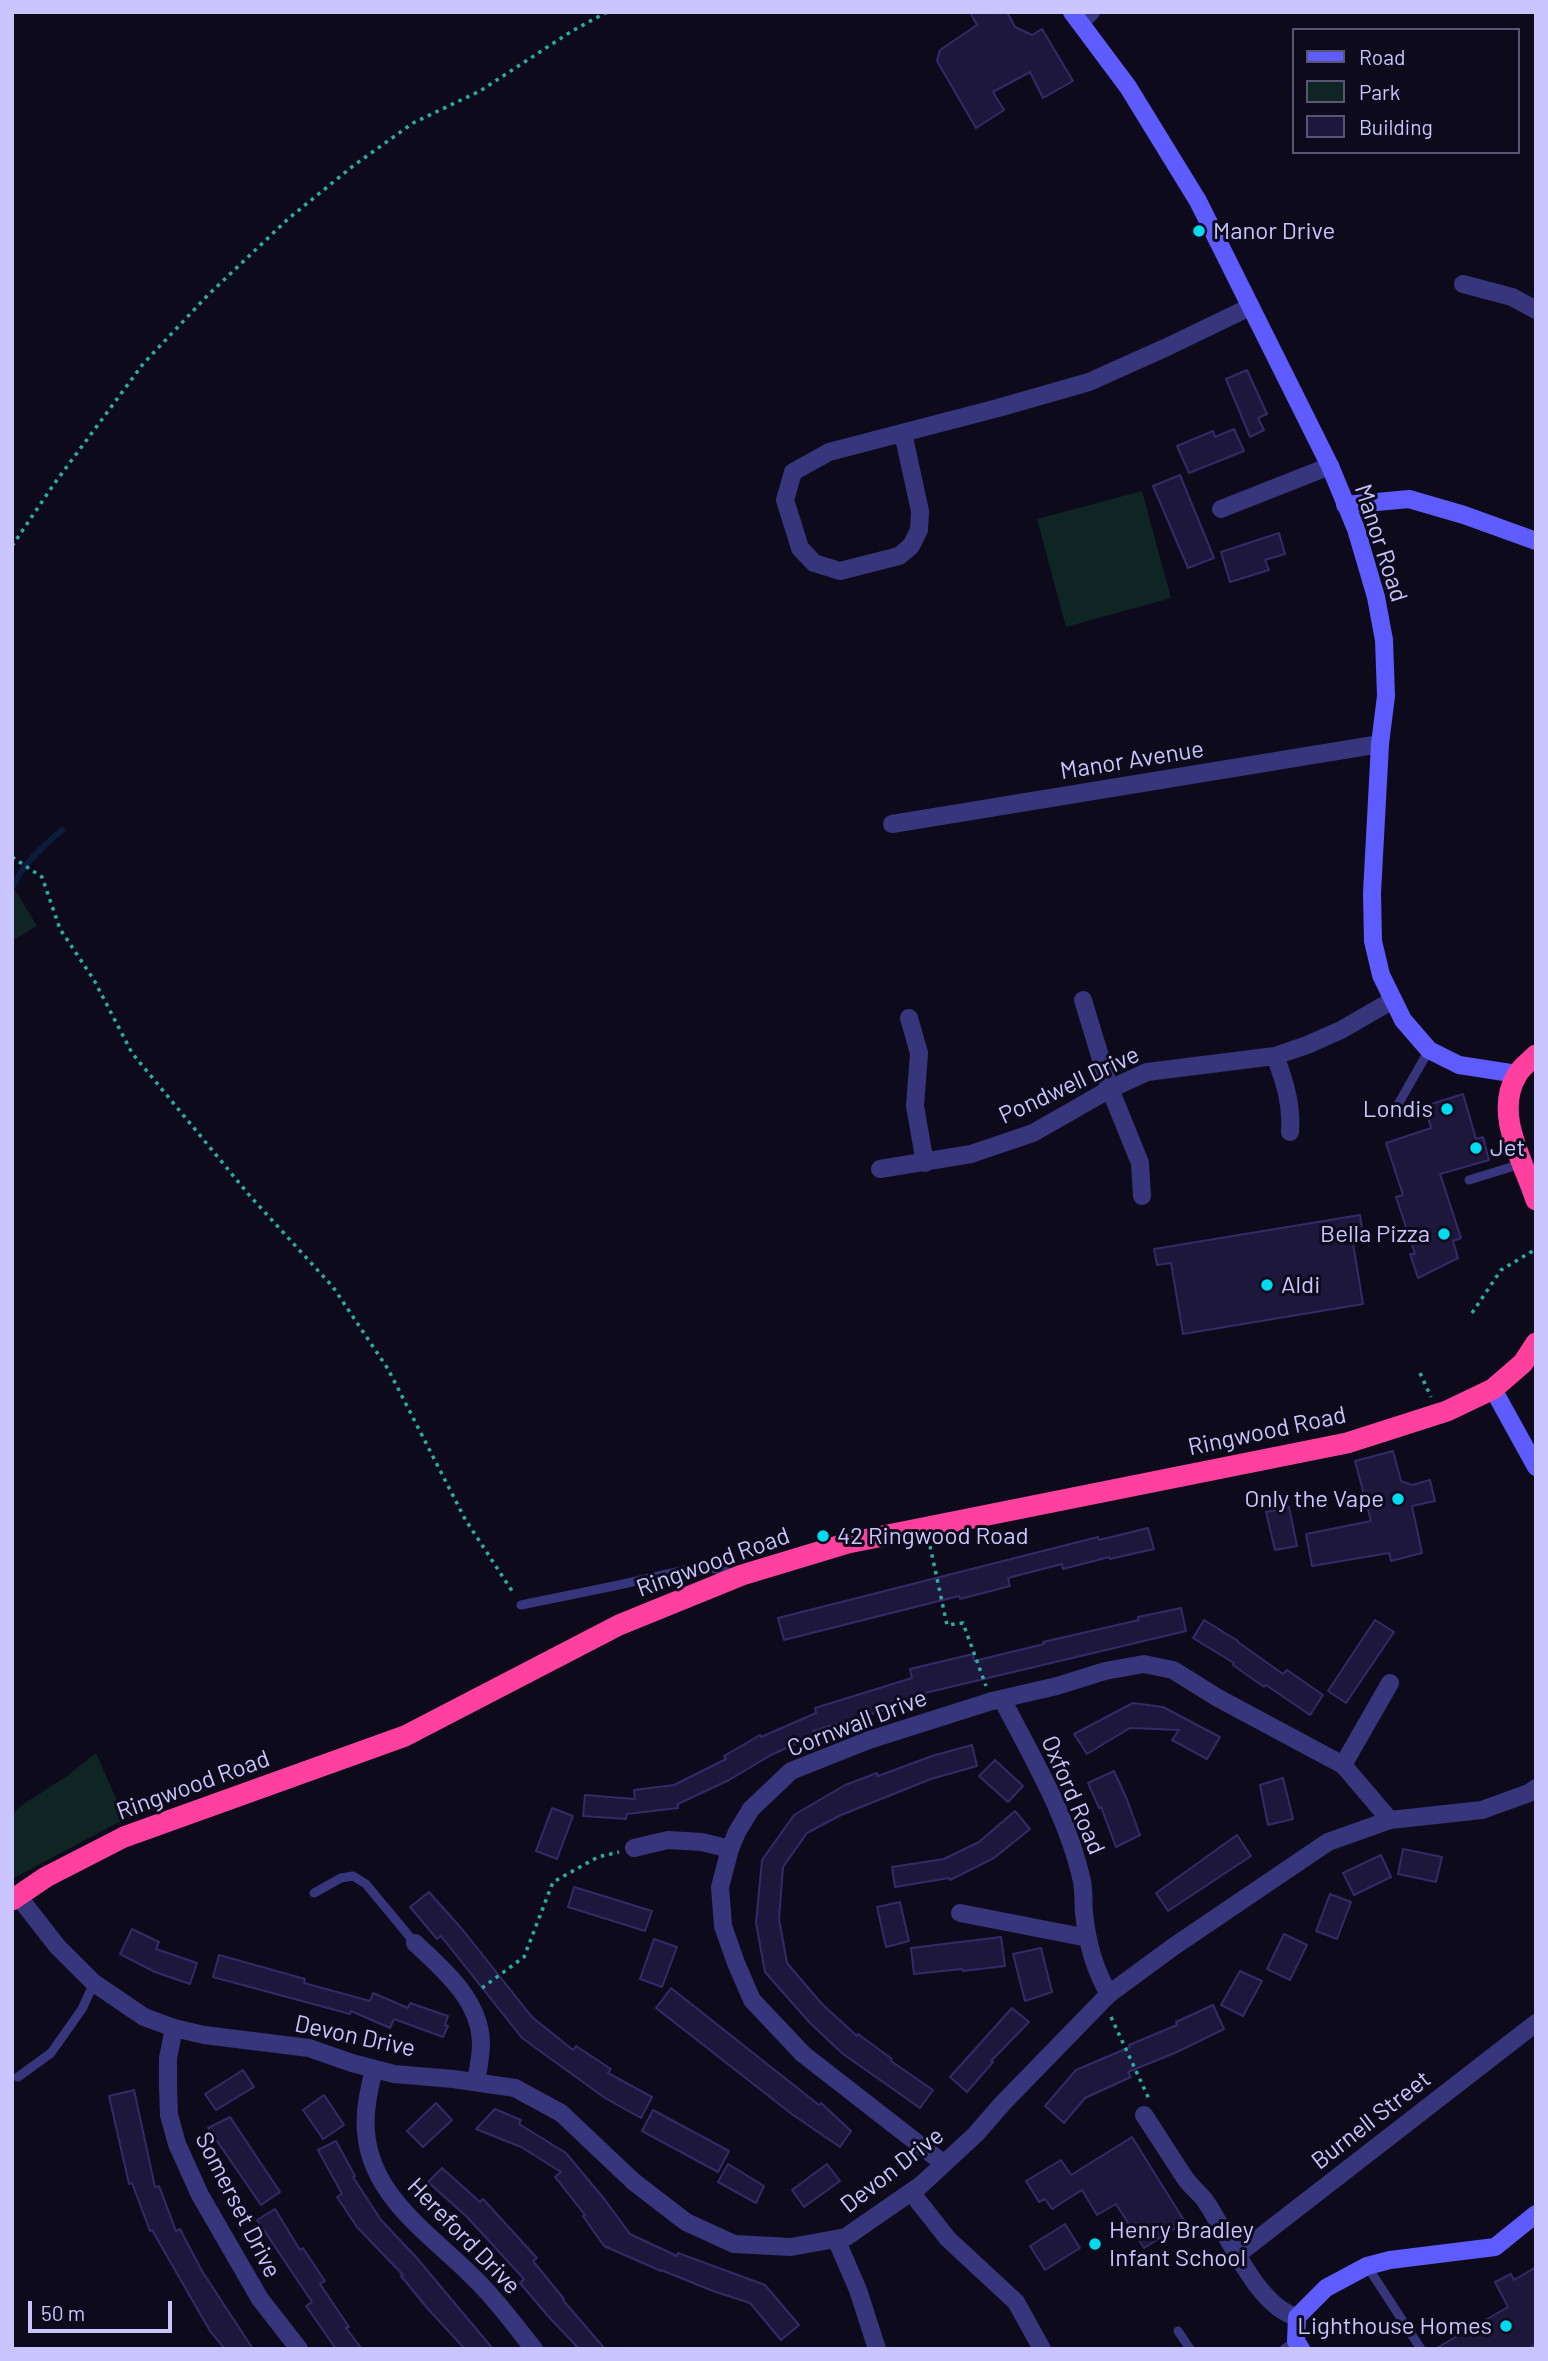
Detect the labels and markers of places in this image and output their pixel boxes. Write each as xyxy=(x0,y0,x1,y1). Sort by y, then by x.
place label: Manor Drive xyxy=(1213,217,1335,245)
marker: Manor Drive xyxy=(1191,223,1207,239)
place label: Londis xyxy=(1363,1095,1433,1123)
marker: Londis xyxy=(1439,1101,1455,1117)
place label: Jet xyxy=(1490,1134,1525,1162)
marker: Jet xyxy=(1468,1140,1484,1156)
place label: Bella Pizza xyxy=(1320,1220,1430,1248)
marker: Bella Pizza xyxy=(1436,1226,1452,1242)
place label: Aldi xyxy=(1281,1271,1320,1299)
marker: Aldi xyxy=(1259,1277,1275,1293)
place label: Only the Vape xyxy=(1245,1485,1384,1513)
marker: Only the Vape xyxy=(1390,1491,1406,1507)
place label: 42 Ringwood Road xyxy=(837,1522,1028,1550)
marker: 42 Ringwood Road xyxy=(815,1528,831,1544)
place label: Henry Bradley Infant School xyxy=(1109,2216,1254,2272)
marker: Henry Bradley Infant School xyxy=(1087,2236,1103,2252)
place label: Lighthouse Homes xyxy=(1297,2312,1492,2340)
marker: Lighthouse Homes xyxy=(1498,2318,1514,2334)

